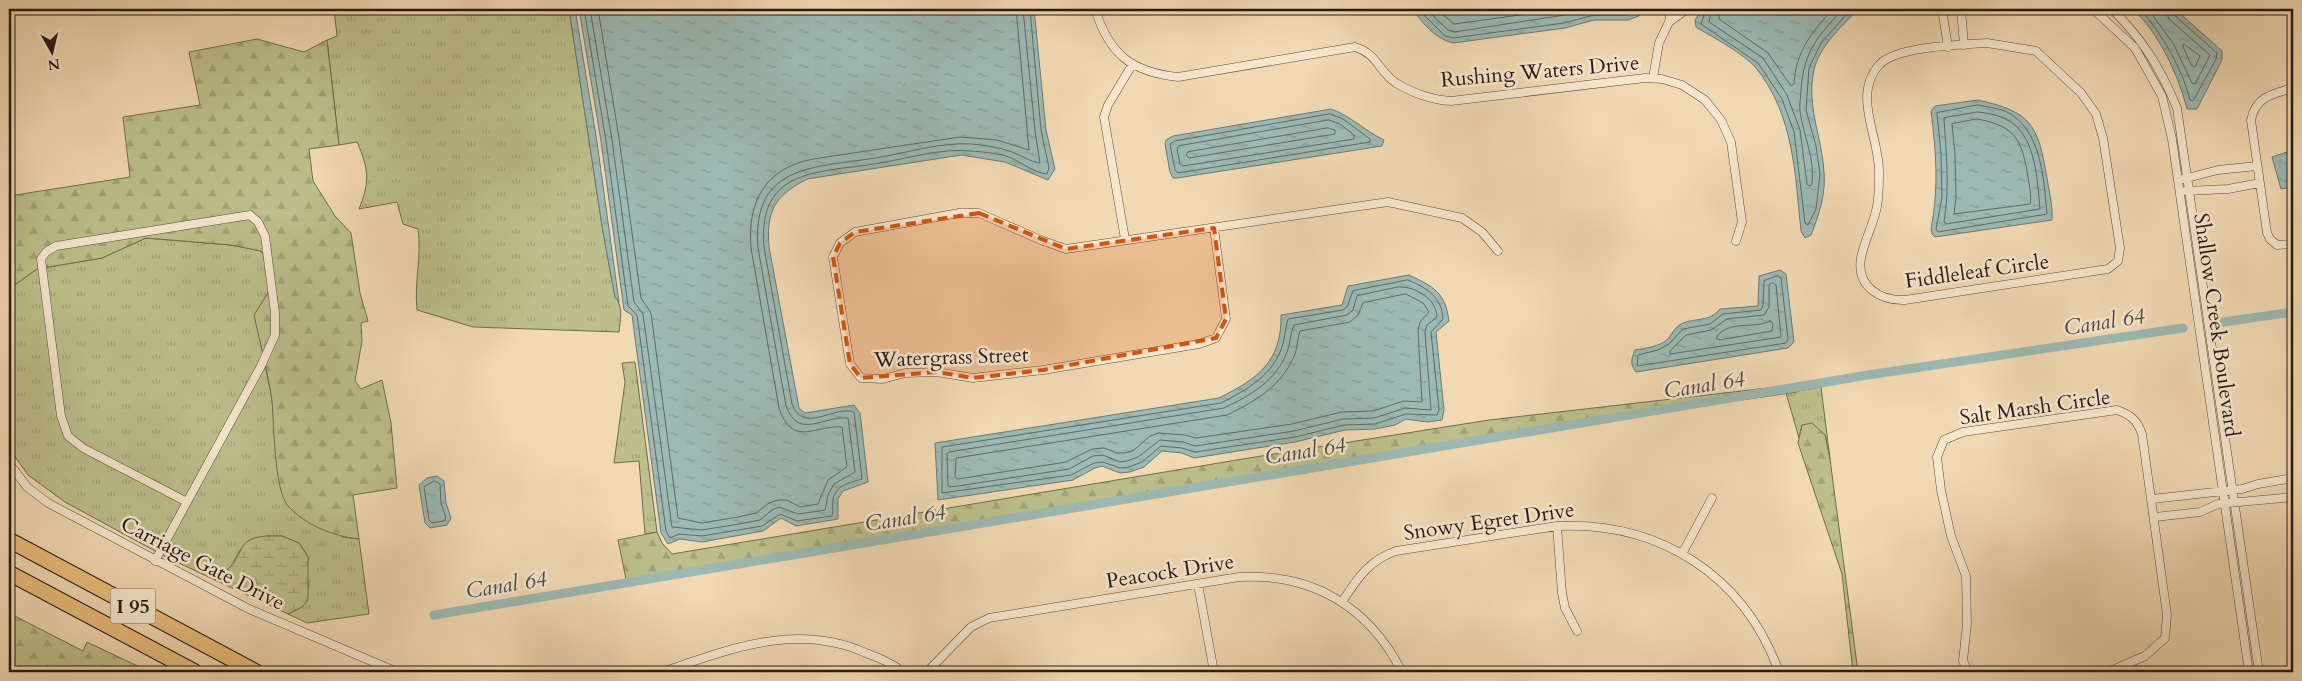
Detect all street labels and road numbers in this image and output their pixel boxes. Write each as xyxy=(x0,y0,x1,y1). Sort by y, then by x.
street label: Rushing Waters Drive xyxy=(1439,48,1641,95)
street label: Shallow Creek Boulevard xyxy=(2186,211,2247,439)
street label: Fiddleleaf Circle xyxy=(1903,247,2051,296)
street label: Watergrass Street xyxy=(872,340,1029,375)
street label: Salt Marsh Circle xyxy=(1958,383,2112,432)
street label: Snowy Egret Drive xyxy=(1402,495,1576,548)
street label: Carriage Gate Drive xyxy=(116,510,290,617)
street label: Peacock Drive xyxy=(1104,547,1236,596)
road number: I 95 xyxy=(110,588,156,624)

